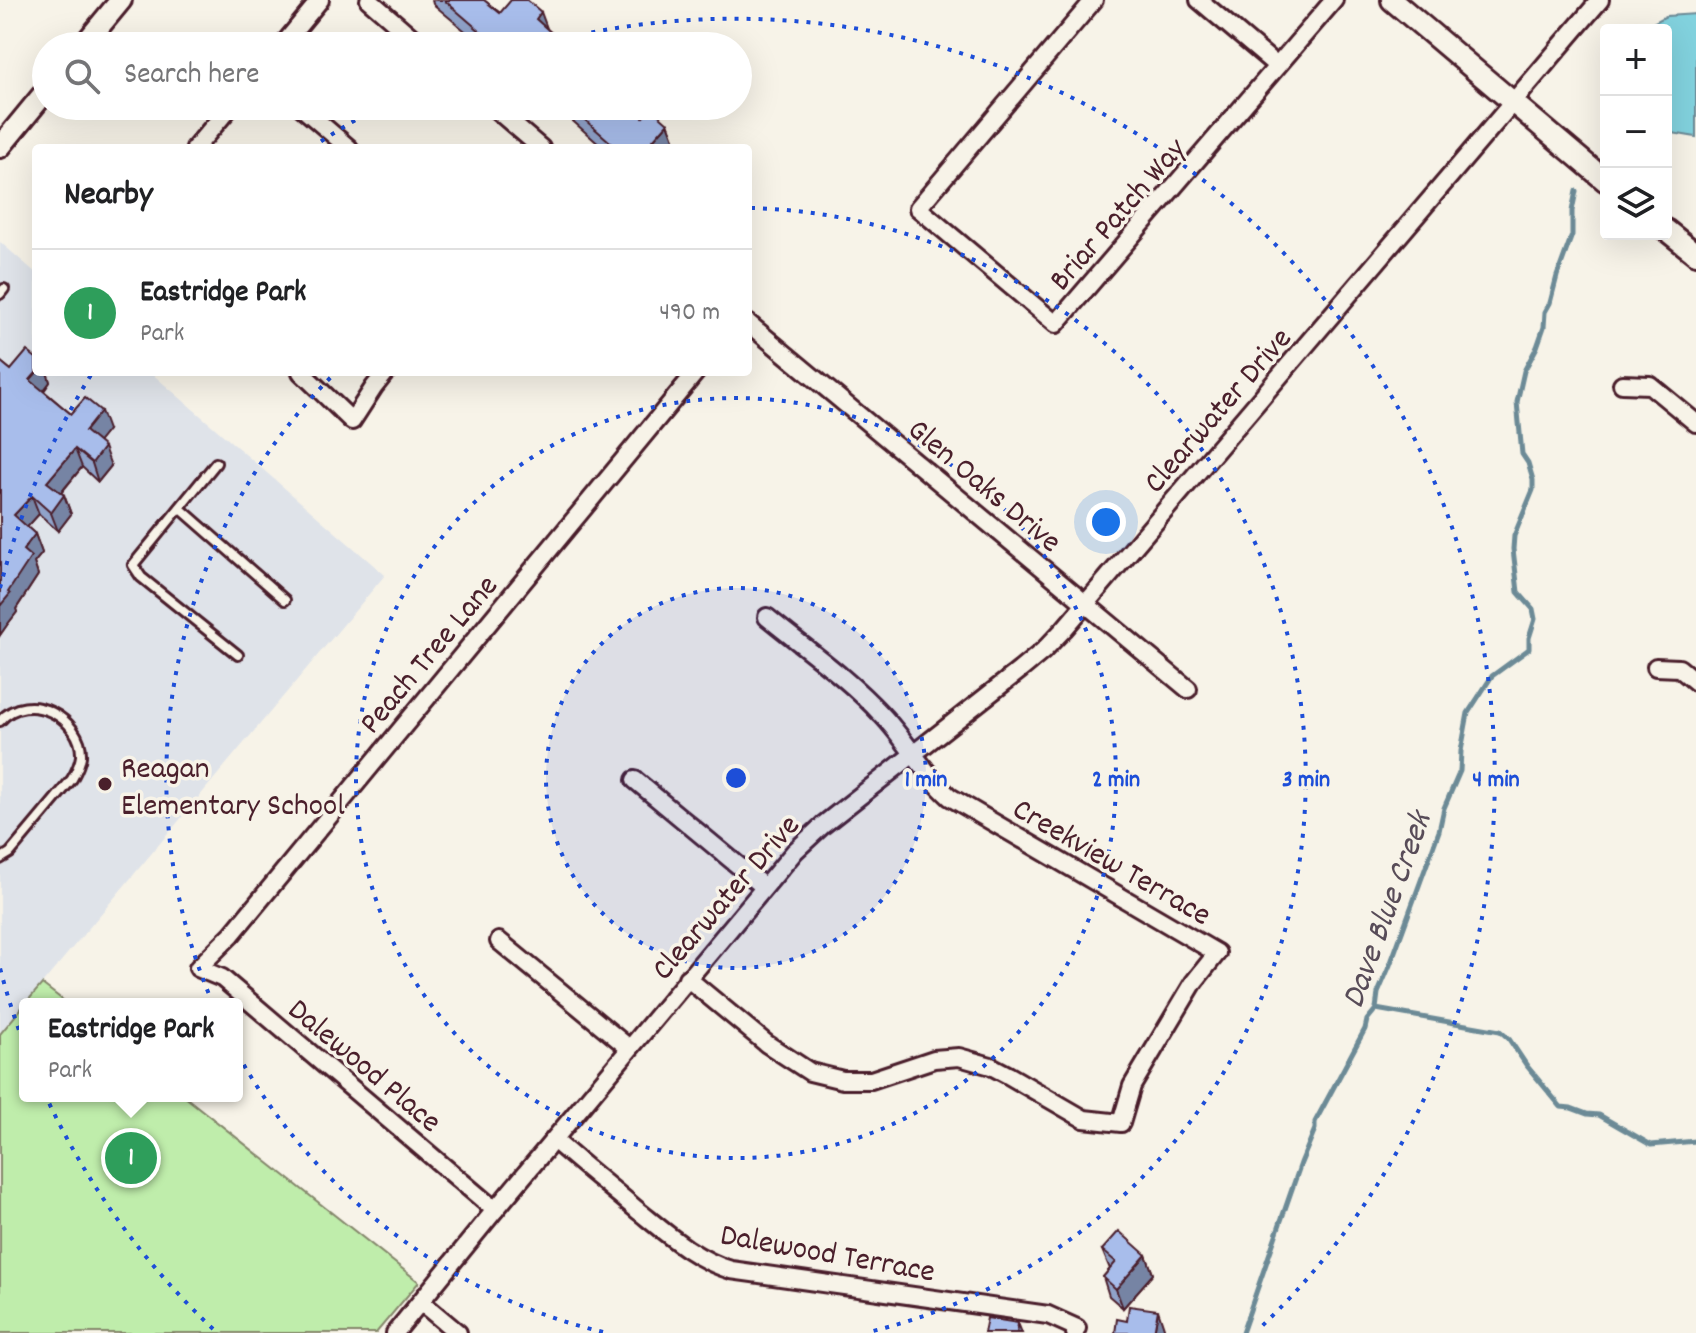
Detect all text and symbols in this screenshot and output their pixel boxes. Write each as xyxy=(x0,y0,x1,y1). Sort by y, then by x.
map controls xyxy=(1600,24,1672,240)
button: + xyxy=(1600,24,1672,96)
search box xyxy=(32,32,752,120)
icon: search xyxy=(60,54,104,98)
text: Search here xyxy=(124,55,260,98)
button: − xyxy=(1600,96,1672,168)
street label: Briar Patch Way xyxy=(1040,129,1200,303)
button: layers xyxy=(1600,168,1672,240)
text: Nearby xyxy=(64,172,153,221)
text: Eastridge Park xyxy=(140,273,306,316)
text: 1 xyxy=(87,295,93,332)
text: 490 m xyxy=(659,295,720,332)
text: Park xyxy=(140,316,184,353)
street label: Clearwater Drive xyxy=(1135,319,1305,505)
street label: Glen Oaks Drive xyxy=(896,409,1070,566)
your location xyxy=(1086,502,1126,542)
street label: Peach Tree Lane xyxy=(350,567,511,746)
place label: Reagan Elementary School xyxy=(121,748,345,831)
centre of rings xyxy=(722,764,750,792)
text: 1 min xyxy=(905,764,947,798)
text: 2 min xyxy=(1092,764,1140,798)
text: 3 min xyxy=(1282,764,1330,798)
text: 4 min xyxy=(1472,764,1520,798)
marker: Reagan Elementary School xyxy=(96,775,114,793)
street label: Creekview Terrace xyxy=(1003,789,1218,940)
water label: Dave Blue Creek xyxy=(1331,803,1448,1016)
street label: Clearwater Drive xyxy=(643,806,813,992)
street label: Dalewood Place xyxy=(276,990,450,1146)
popup xyxy=(19,998,243,1102)
text: Eastridge Park xyxy=(48,1010,214,1053)
text: Park xyxy=(48,1053,92,1090)
pin: 1 xyxy=(105,1128,157,1188)
street label: Dalewood Terrace xyxy=(716,1214,938,1297)

